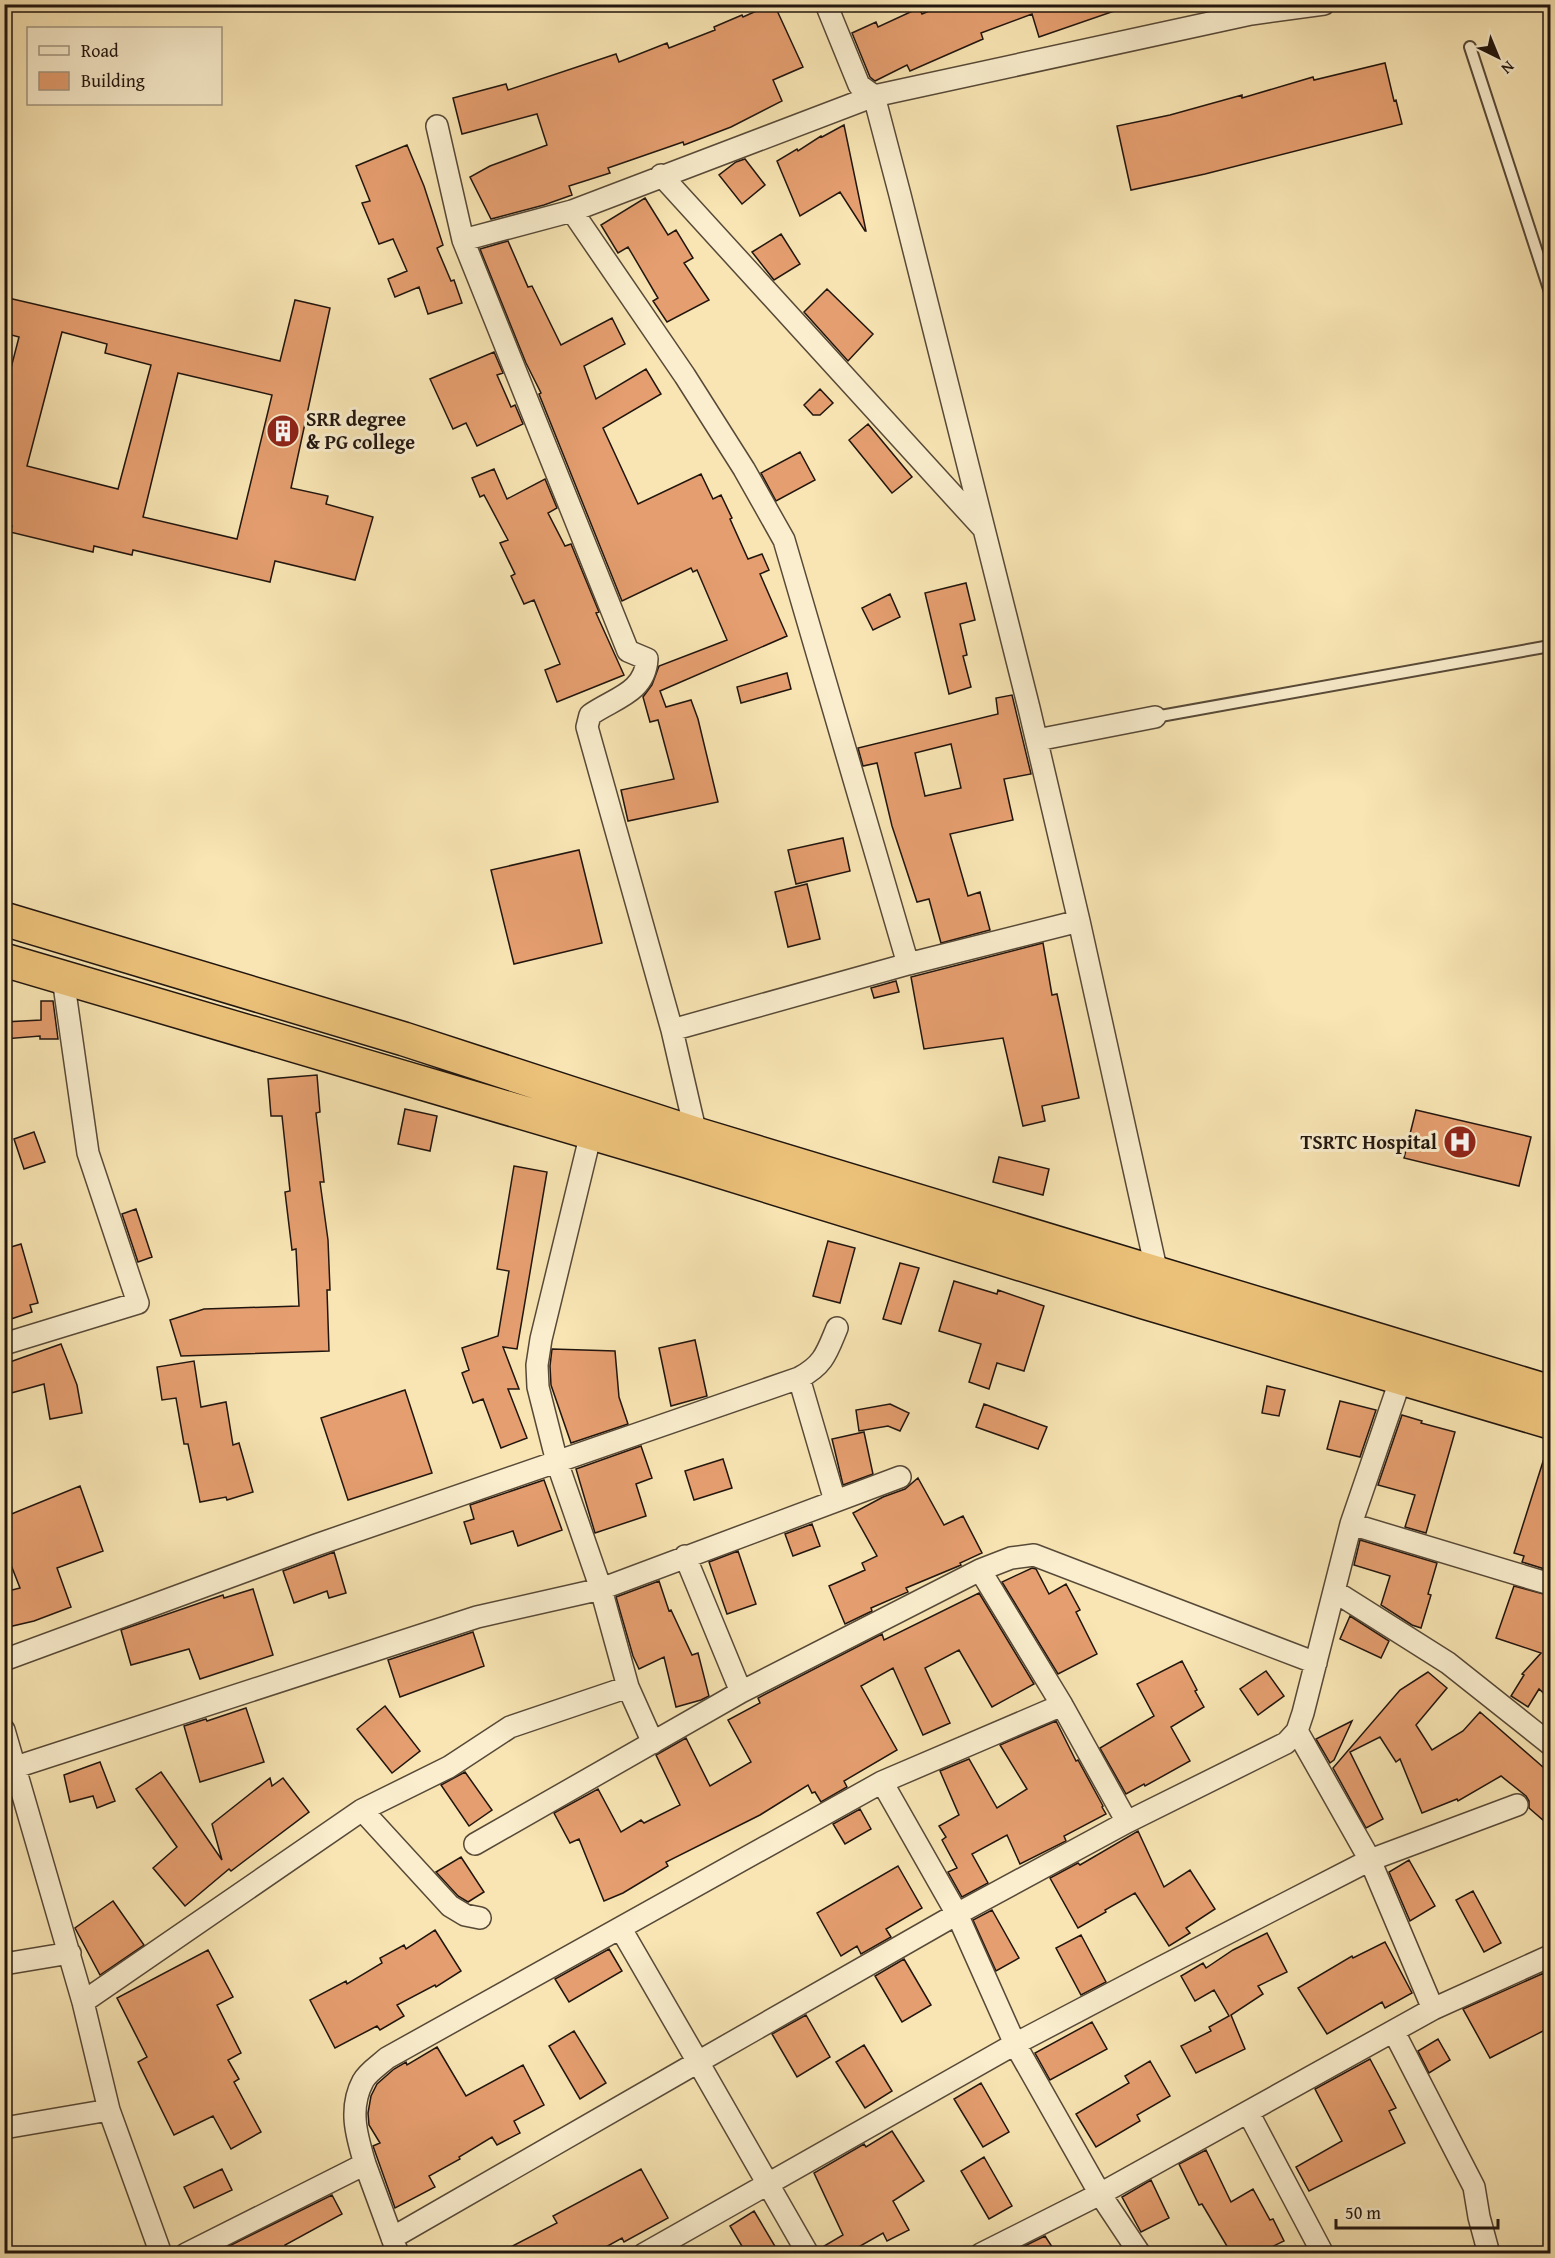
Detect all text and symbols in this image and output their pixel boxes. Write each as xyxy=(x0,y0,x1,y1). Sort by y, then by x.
legend xyxy=(27,27,222,105)
north arrow xyxy=(1468,27,1528,87)
text: Road xyxy=(81,37,119,64)
text: N xyxy=(1496,56,1520,81)
text: Building xyxy=(81,67,145,94)
place label: SRR degree & PG college xyxy=(306,404,415,456)
building icon: SRR degree & PG college xyxy=(265,413,301,449)
hospital icon: TSRTC Hospital xyxy=(1442,1124,1478,1160)
place label: TSRTC Hospital xyxy=(1301,1127,1437,1156)
scale bar xyxy=(1336,2192,1498,2230)
text: 50 m xyxy=(1345,2199,1381,2226)

